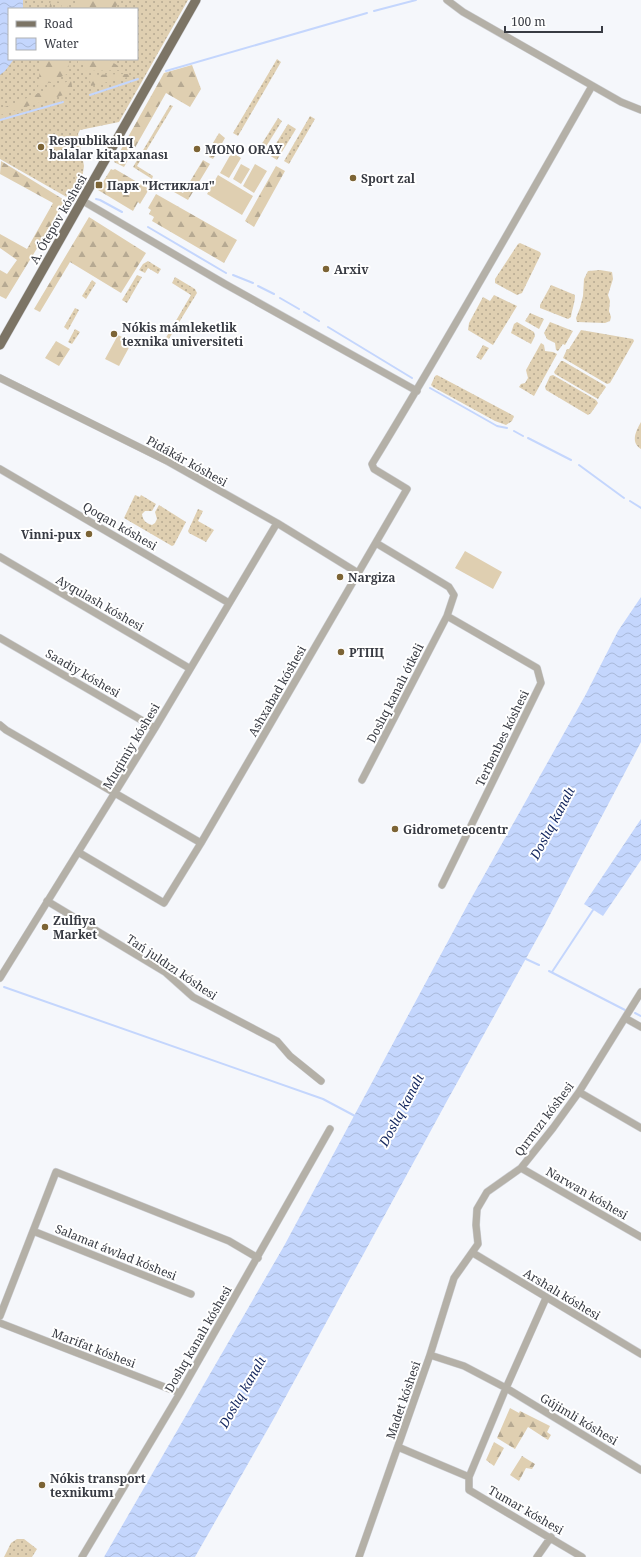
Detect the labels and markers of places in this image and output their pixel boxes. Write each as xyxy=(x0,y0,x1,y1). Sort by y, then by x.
place label: Respublikalıq balalar kitapxanası xyxy=(49,132,169,163)
place label: MONO ORAY xyxy=(205,141,283,158)
marker: Respublikalıq balalar kitapxanası xyxy=(36,142,46,152)
marker: MONO ORAY xyxy=(192,144,202,154)
place label: Sport zal xyxy=(361,170,416,187)
marker: Sport zal xyxy=(348,173,358,183)
place label: Парк "Истиклал" xyxy=(107,177,215,194)
marker: Парк "Истиклал" xyxy=(94,180,104,190)
place label: Arxiv xyxy=(334,261,369,278)
marker: Arxiv xyxy=(321,264,331,274)
place label: Nókis mámleketlik texnika universiteti xyxy=(122,319,244,350)
marker: Nókis mámleketlik texnika universiteti xyxy=(109,329,119,339)
place label: Vinni-pux xyxy=(21,526,81,543)
marker: Vinni-pux xyxy=(84,529,94,539)
place label: Nargiza xyxy=(348,569,395,586)
marker: Nargiza xyxy=(335,572,345,582)
place label: РТПЦ xyxy=(349,644,384,661)
marker: РТПЦ xyxy=(336,647,346,657)
place label: Gidrometeocentr xyxy=(403,821,509,838)
marker: Gidrometeocentr xyxy=(390,824,400,834)
place label: Zulfiya Market xyxy=(53,912,97,943)
marker: Zulfiya Market xyxy=(40,922,50,932)
place label: Nókis transport texnikumı xyxy=(50,1470,146,1501)
marker: Nókis transport texnikumı xyxy=(37,1480,47,1490)

